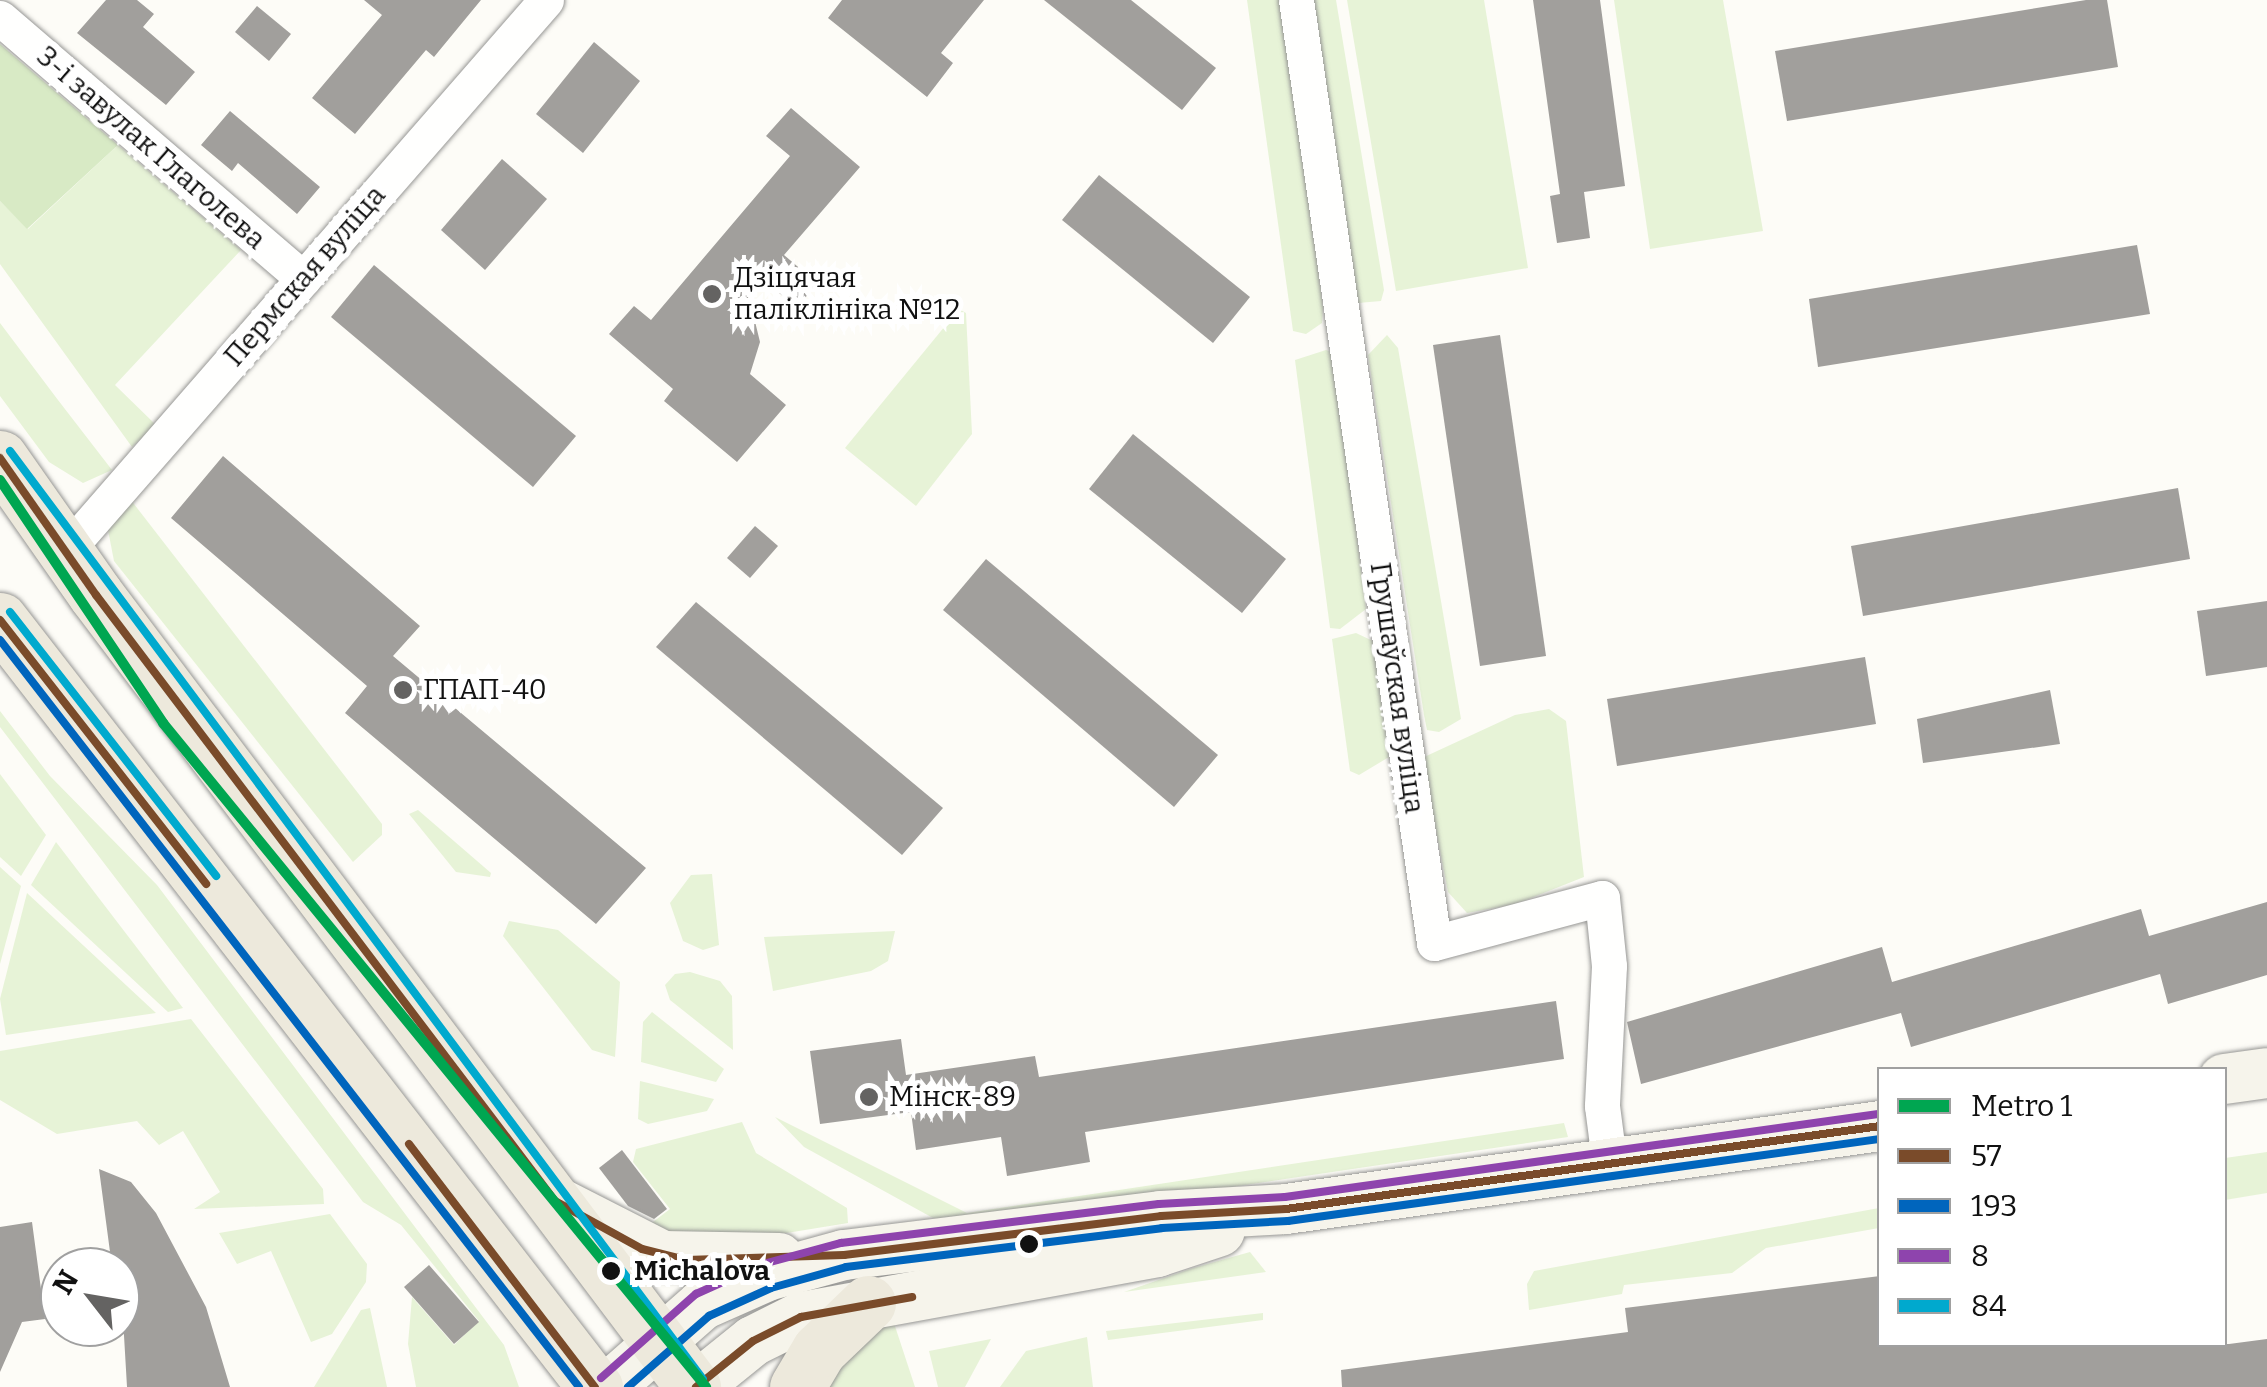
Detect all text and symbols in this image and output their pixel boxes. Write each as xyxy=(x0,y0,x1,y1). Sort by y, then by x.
street label: 3-і завулак Глаголева xyxy=(30,40,272,256)
street label: Пермская вуліца xyxy=(217,179,393,373)
place label: Дзіцячая паліклініка №12 xyxy=(734,261,960,327)
marker: Дзіцячая паліклініка №12 xyxy=(699,281,725,307)
street label: Грушаўская вуліца xyxy=(1363,560,1431,816)
place label: ГПАП-40 xyxy=(423,673,547,707)
marker: ГПАП-40 xyxy=(392,679,414,701)
legend xyxy=(1877,1067,2227,1347)
place label: Мінск-89 xyxy=(889,1080,1016,1114)
marker: Мінск-89 xyxy=(858,1086,880,1108)
text: Metro 1 xyxy=(1971,1088,2073,1124)
text: 57 xyxy=(1971,1138,2001,1174)
text: 193 xyxy=(1971,1188,2017,1224)
unlabelled marker xyxy=(1019,1234,1039,1254)
text: 8 xyxy=(1971,1238,1989,1274)
north arrow xyxy=(40,1247,140,1347)
place label: Michalova xyxy=(634,1254,770,1288)
marker: Michalova xyxy=(598,1258,624,1284)
text: N xyxy=(46,1265,85,1300)
text: 84 xyxy=(1971,1288,2007,1324)

